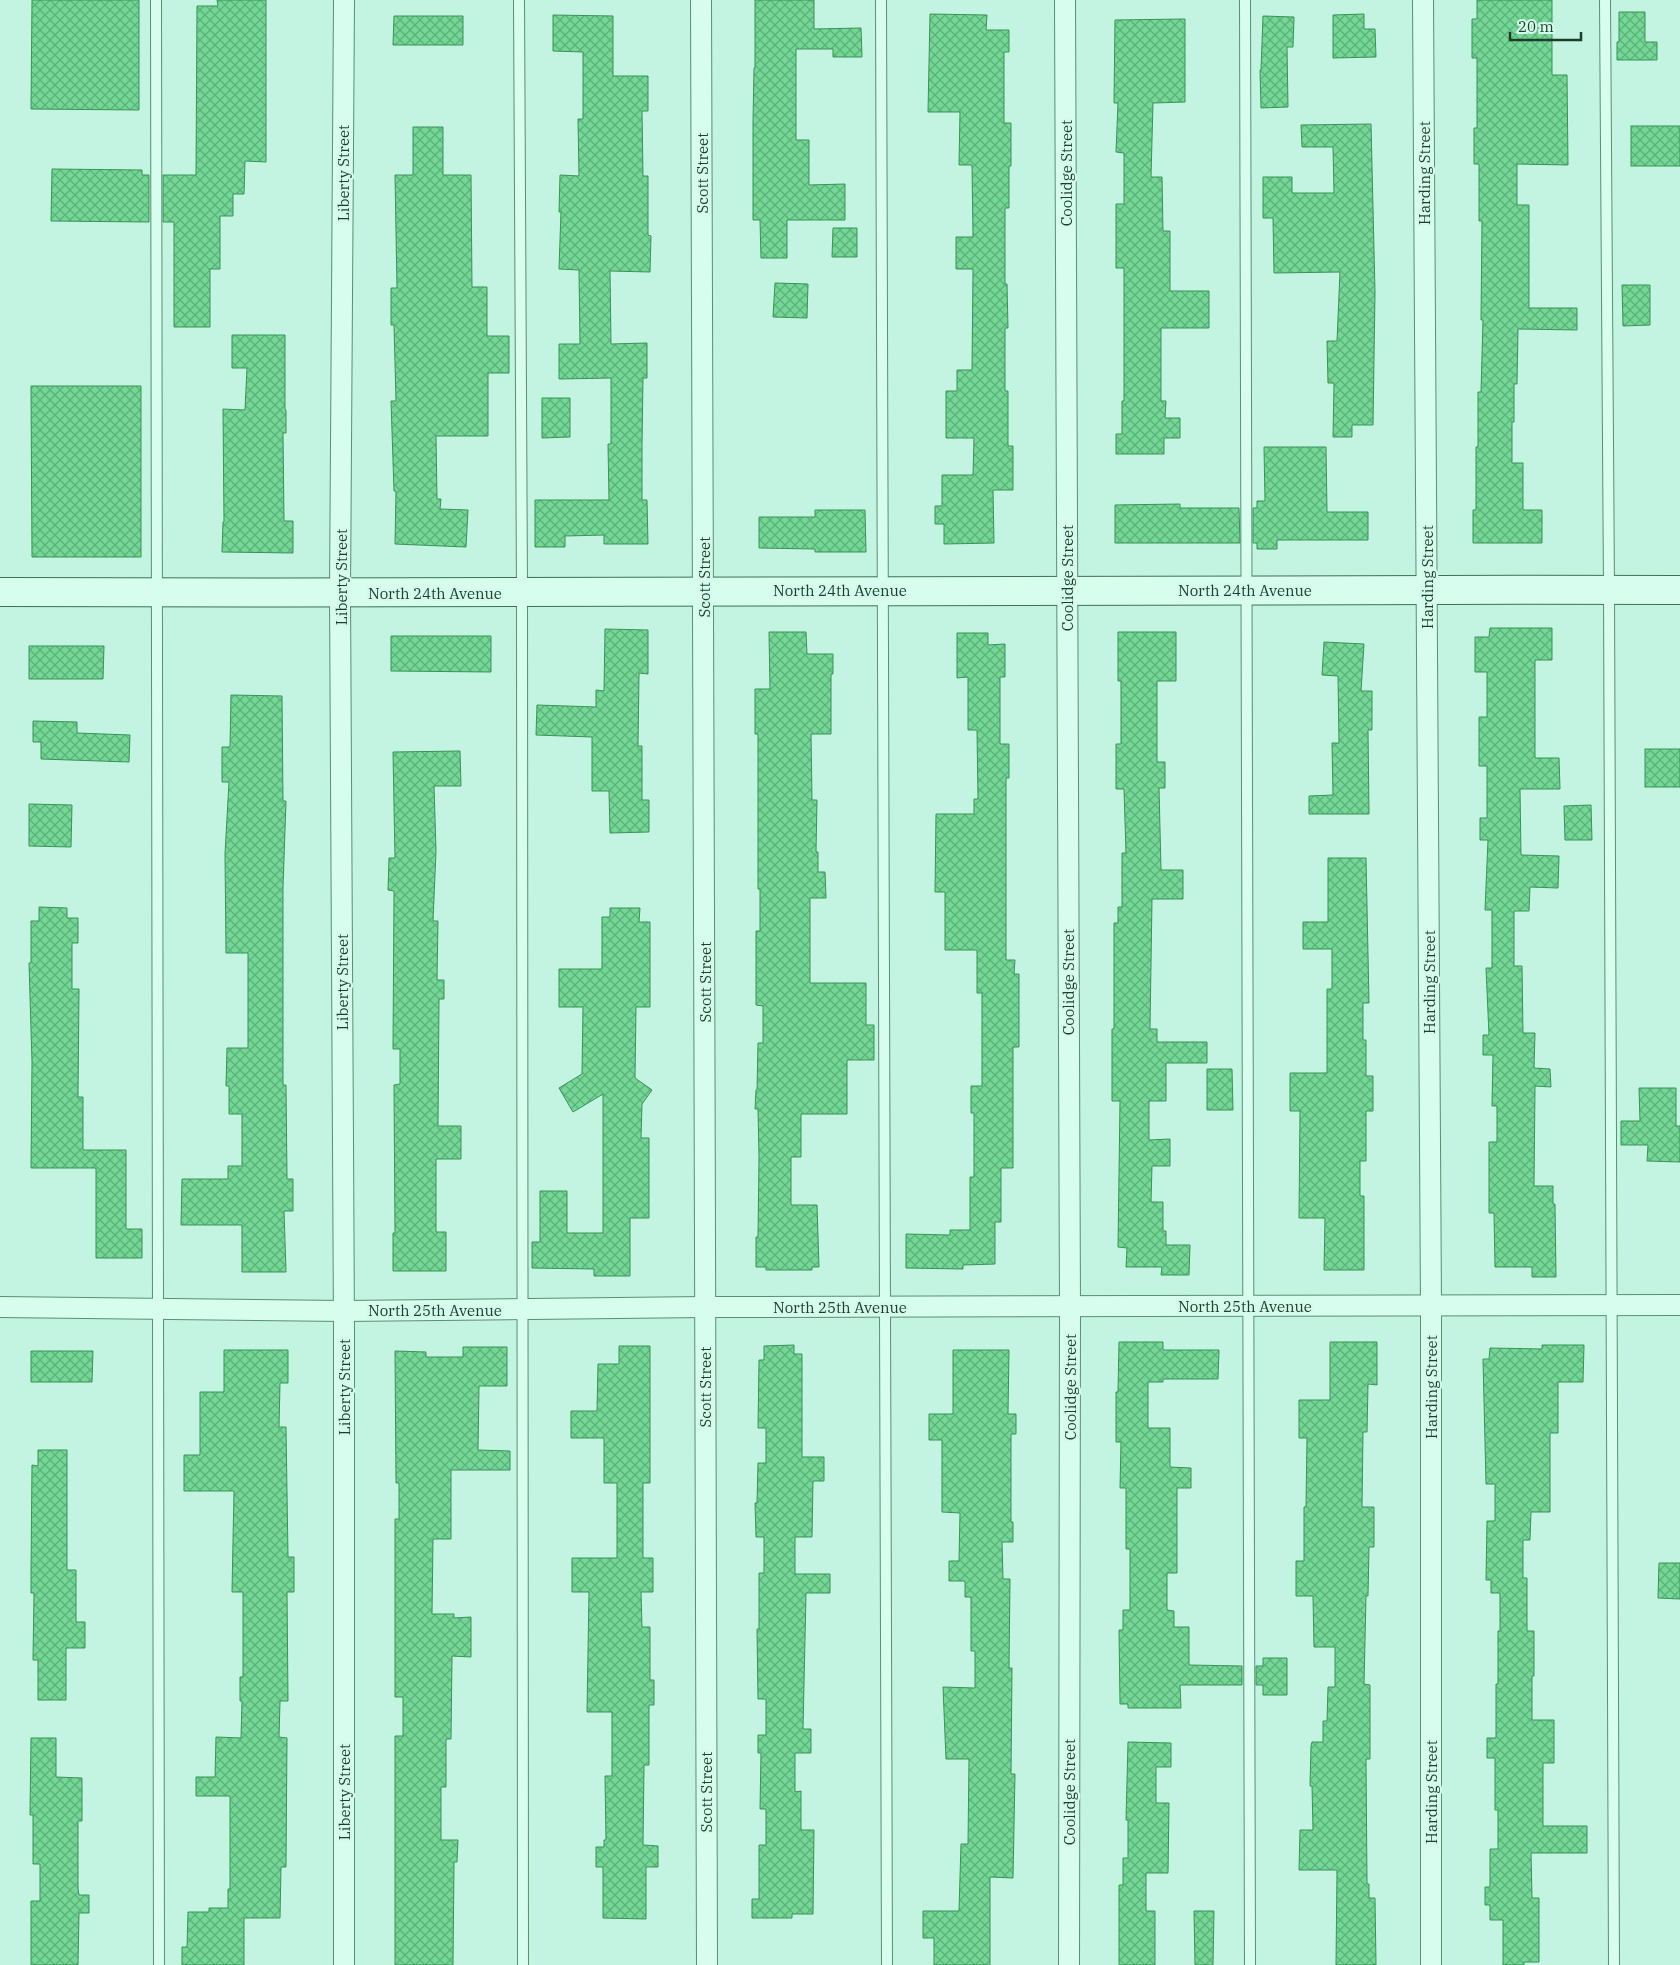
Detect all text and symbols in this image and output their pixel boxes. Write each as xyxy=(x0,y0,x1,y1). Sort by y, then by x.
scale bar xyxy=(1510,10,1581,42)
text: 20 m xyxy=(1518,17,1554,36)
street label: Coolidge Street xyxy=(1057,120,1076,226)
street label: Harding Street xyxy=(1415,121,1434,225)
street label: Liberty Street xyxy=(334,125,353,221)
street label: Scott Street xyxy=(693,133,712,213)
street label: Coolidge Street xyxy=(1058,525,1077,631)
street label: Harding Street xyxy=(1418,525,1437,629)
street label: Liberty Street xyxy=(332,529,351,625)
street label: Scott Street xyxy=(695,537,714,617)
street label: North 24th Avenue xyxy=(773,581,907,600)
street label: North 24th Avenue xyxy=(1178,581,1312,600)
street label: North 24th Avenue xyxy=(368,584,502,603)
street label: Coolidge Street xyxy=(1059,929,1078,1035)
street label: Harding Street xyxy=(1420,930,1439,1034)
street label: Liberty Street xyxy=(333,934,352,1030)
street label: Scott Street xyxy=(696,942,715,1022)
street label: North 25th Avenue xyxy=(1178,1297,1312,1316)
street label: North 25th Avenue xyxy=(773,1298,907,1317)
street label: North 25th Avenue xyxy=(368,1301,502,1320)
street label: Coolidge Street xyxy=(1061,1334,1080,1440)
street label: Harding Street xyxy=(1422,1335,1441,1439)
street label: Liberty Street xyxy=(335,1339,354,1435)
street label: Scott Street xyxy=(696,1347,715,1427)
street label: Coolidge Street xyxy=(1060,1739,1079,1845)
street label: Harding Street xyxy=(1422,1740,1441,1844)
street label: Liberty Street xyxy=(335,1744,354,1840)
street label: Scott Street xyxy=(697,1752,716,1832)

